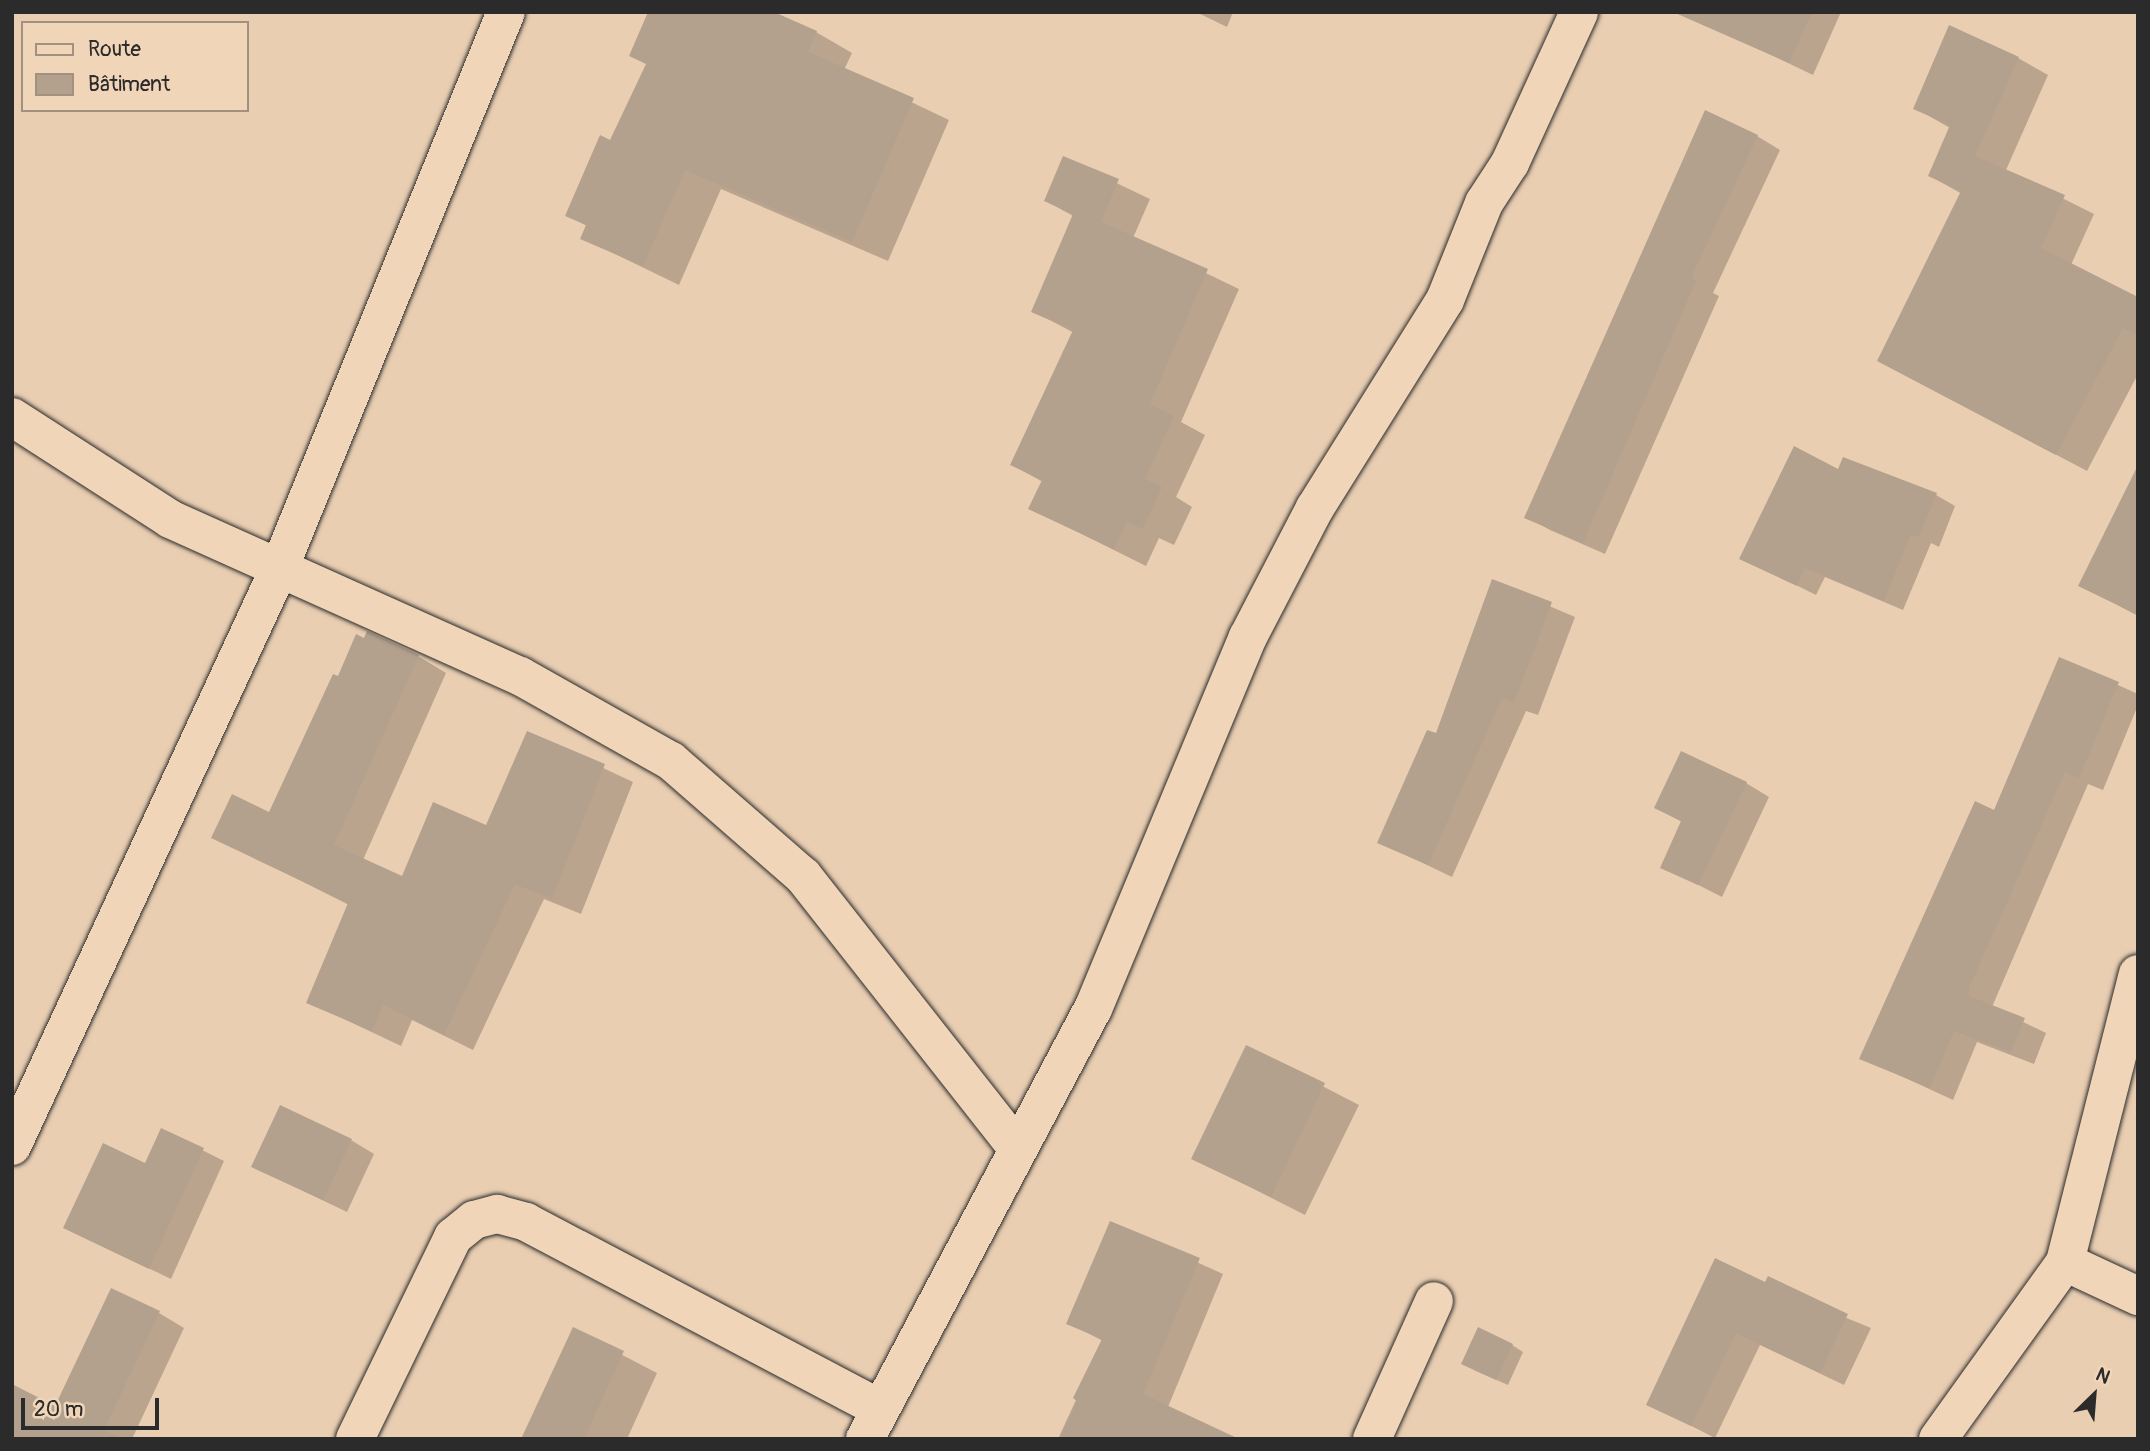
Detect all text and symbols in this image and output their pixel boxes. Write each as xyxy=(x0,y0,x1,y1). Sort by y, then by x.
legend xyxy=(21,21,248,112)
text: Route xyxy=(88,36,141,63)
text: Bâtiment xyxy=(88,71,170,98)
north arrow xyxy=(2059,1360,2129,1430)
text: N xyxy=(2092,1362,2114,1390)
scale bar xyxy=(24,1384,163,1428)
text: 20 m xyxy=(34,1396,83,1423)

